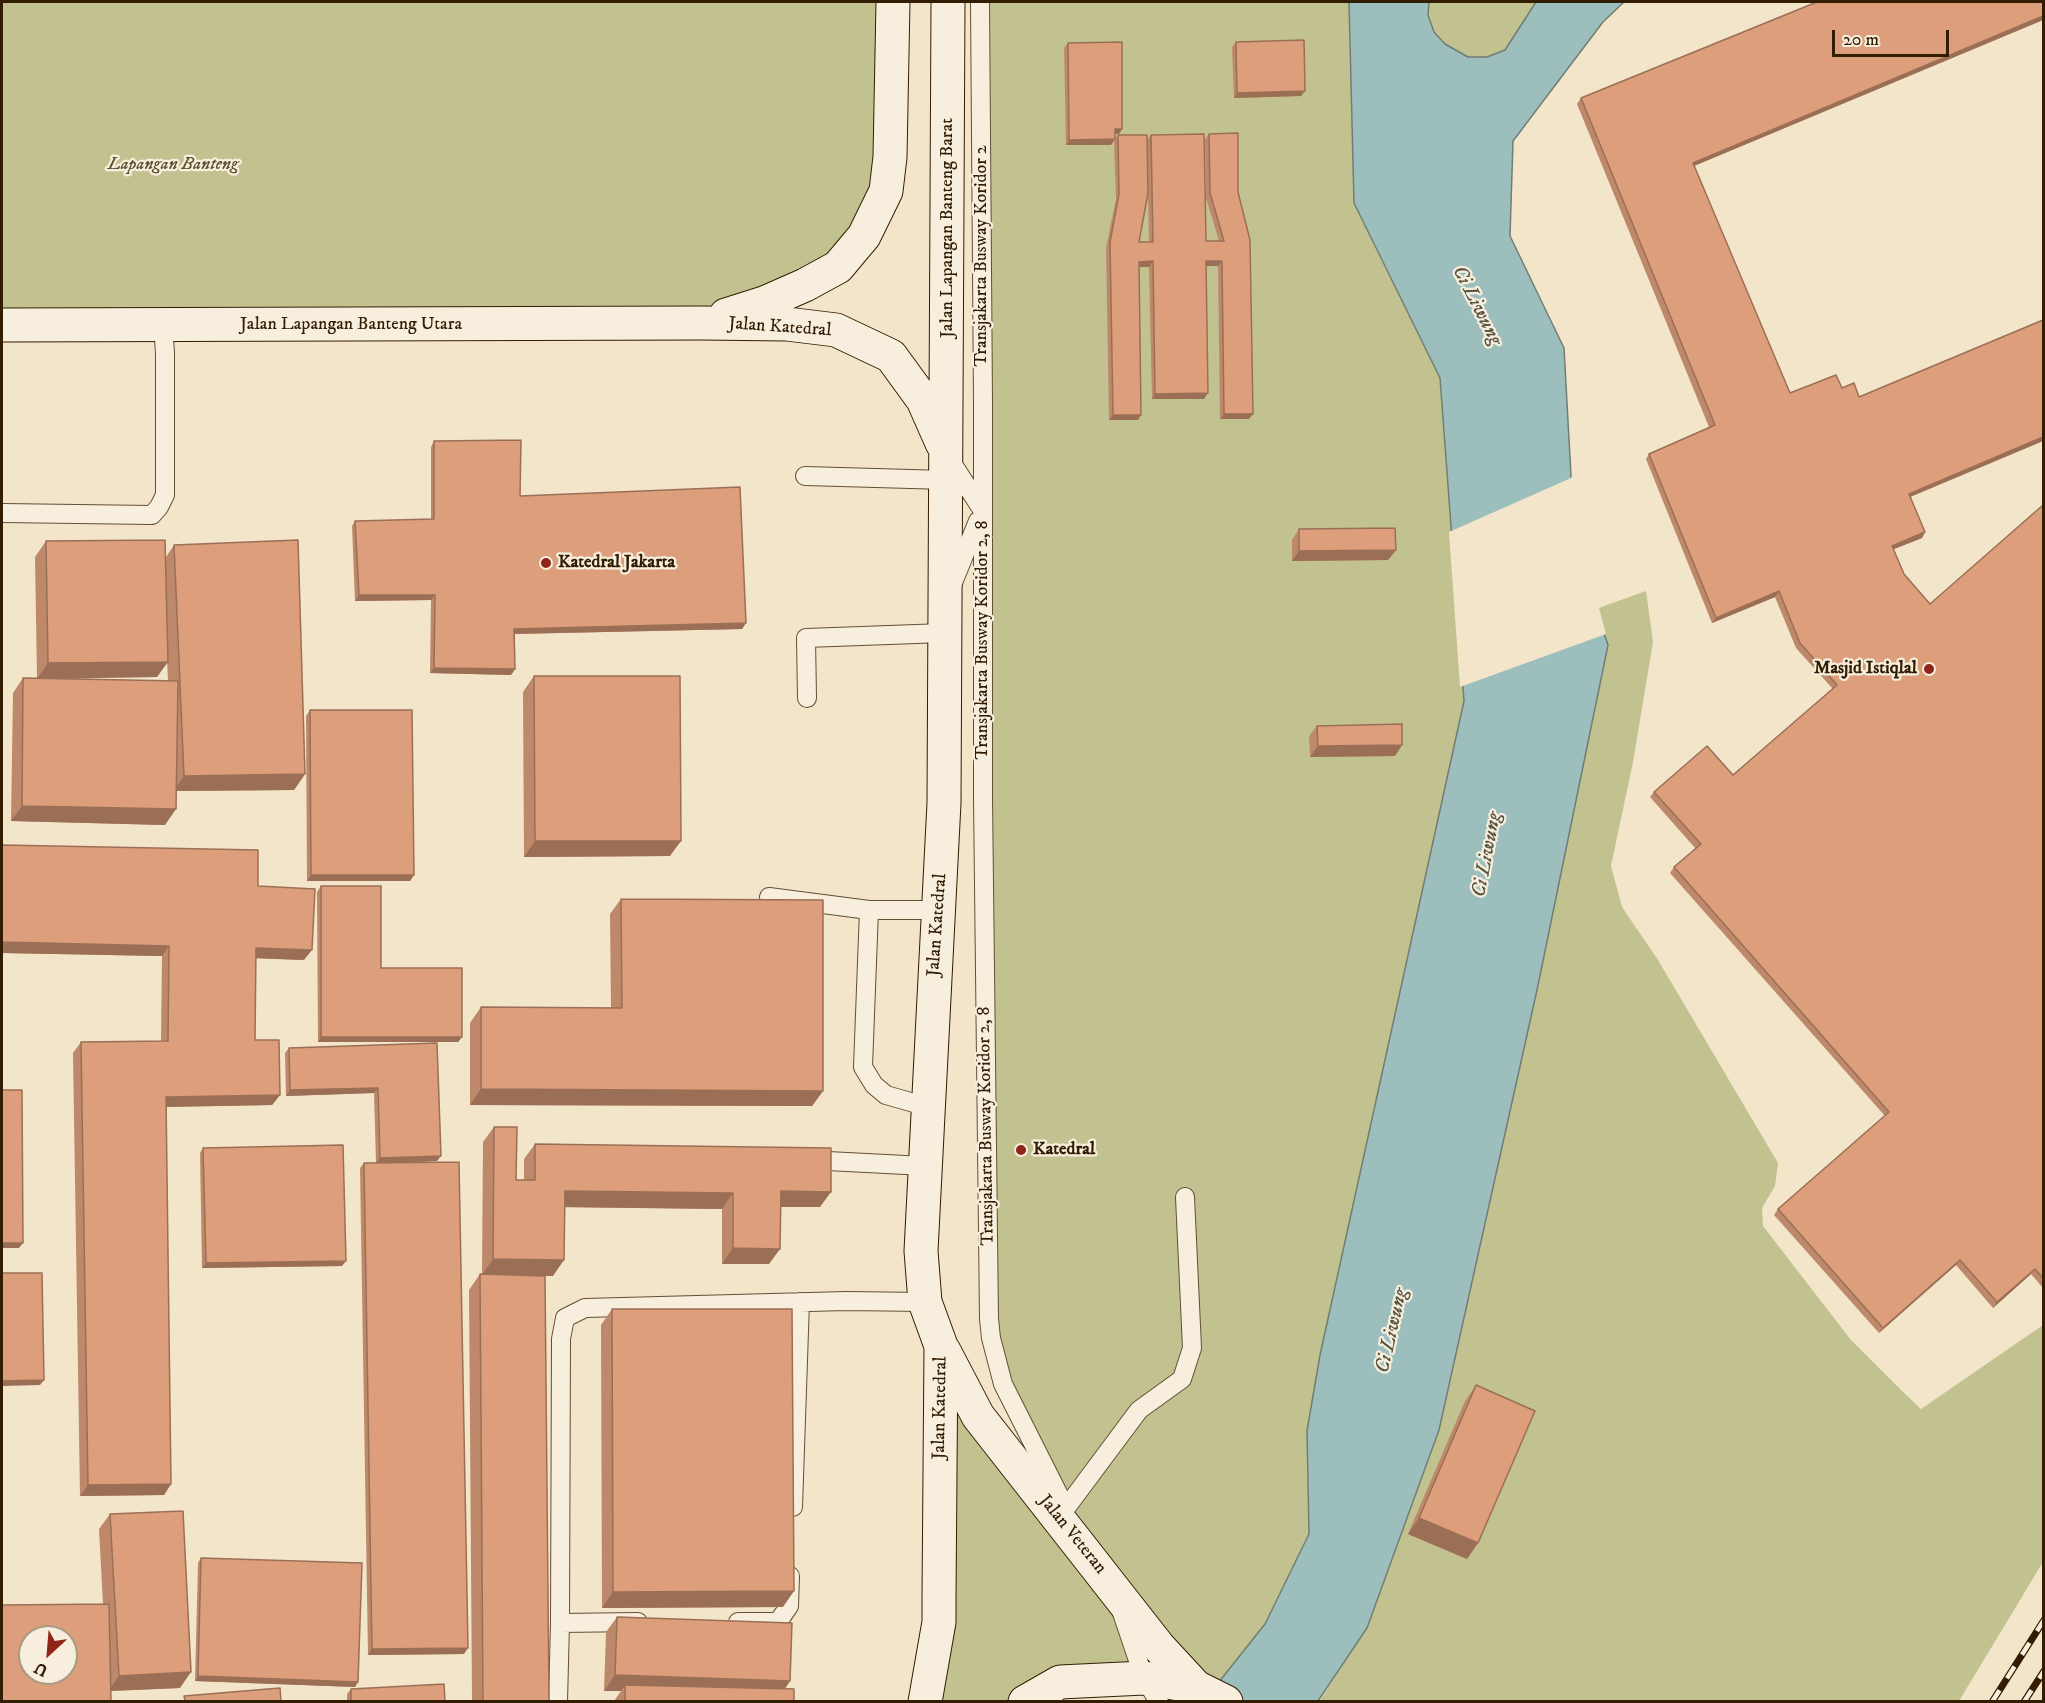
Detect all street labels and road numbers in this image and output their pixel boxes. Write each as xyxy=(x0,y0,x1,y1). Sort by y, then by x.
street label: Jalan Lapangan Banteng Barat xyxy=(937,118,959,338)
street label: Transjakarta Busway Koridor 2 xyxy=(971,145,993,367)
street label: Jalan Lapangan Banteng Utara xyxy=(240,314,462,336)
street label: Jalan Katedral xyxy=(728,314,832,342)
street label: Transjakarta Busway Koridor 2, 8 xyxy=(972,520,994,760)
street label: Jalan Katedral xyxy=(924,873,952,977)
street label: Transjakarta Busway Koridor 2, 8 xyxy=(974,1006,1000,1246)
street label: Jalan Katedral xyxy=(929,1356,953,1460)
street label: Jalan Veteran xyxy=(1034,1491,1110,1579)

